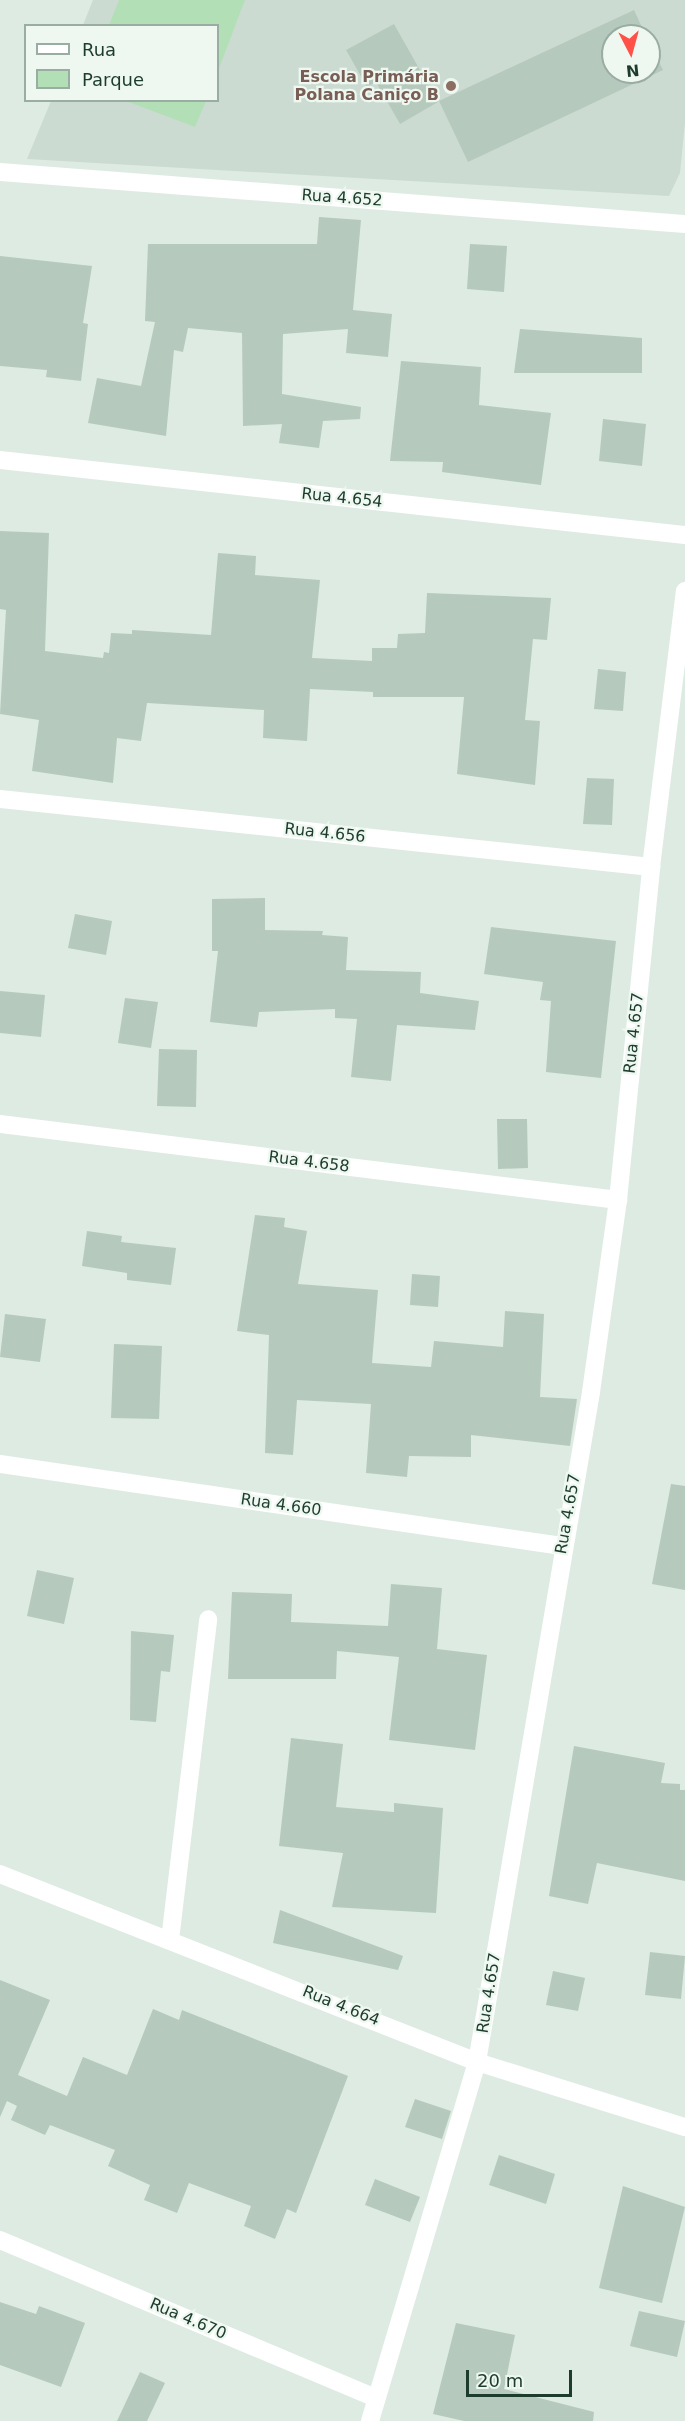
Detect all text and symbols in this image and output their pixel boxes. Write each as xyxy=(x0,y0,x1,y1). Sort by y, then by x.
legend xyxy=(24,24,219,102)
north arrow xyxy=(601,24,661,84)
text: Rua xyxy=(82,39,116,60)
text: N xyxy=(625,60,640,81)
place label: Escola Primária Polana Caniço B xyxy=(295,67,439,105)
text: Parque xyxy=(82,69,144,90)
marker: Escola Primária Polana Caniço B xyxy=(444,79,458,93)
street label: Rua 4.652 xyxy=(301,186,383,210)
street label: Rua 4.654 xyxy=(301,484,383,512)
street label: Rua 4.656 xyxy=(284,819,366,847)
street label: Rua 4.657 xyxy=(620,992,648,1074)
street label: Rua 4.658 xyxy=(268,1148,350,1176)
street label: Rua 4.657 xyxy=(551,1472,585,1556)
street label: Rua 4.660 xyxy=(239,1490,323,1520)
street label: Rua 4.657 xyxy=(473,1951,505,2035)
street label: Rua 4.664 xyxy=(300,1982,382,2030)
street label: Rua 4.670 xyxy=(147,2294,229,2344)
scale bar xyxy=(469,2358,576,2396)
text: 20 m xyxy=(477,2370,523,2391)

